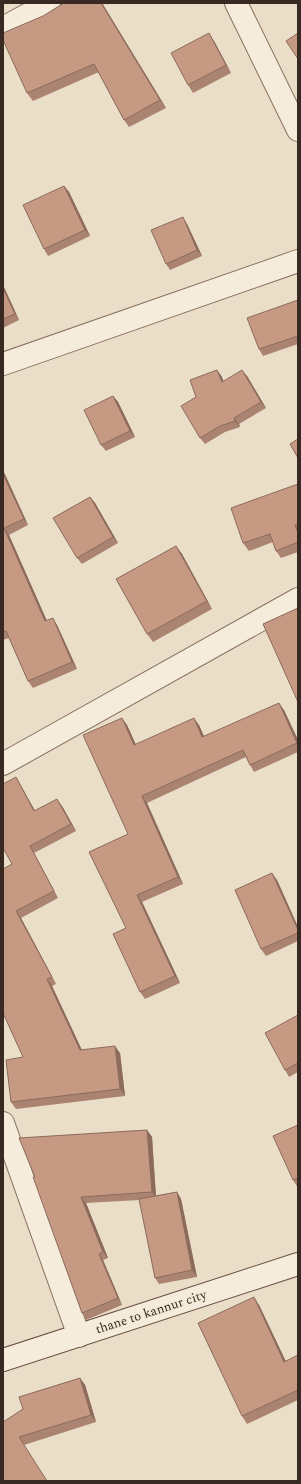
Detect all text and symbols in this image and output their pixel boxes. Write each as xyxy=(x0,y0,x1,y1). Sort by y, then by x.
street label: thane to kannur city xyxy=(93,1284,210,1339)

